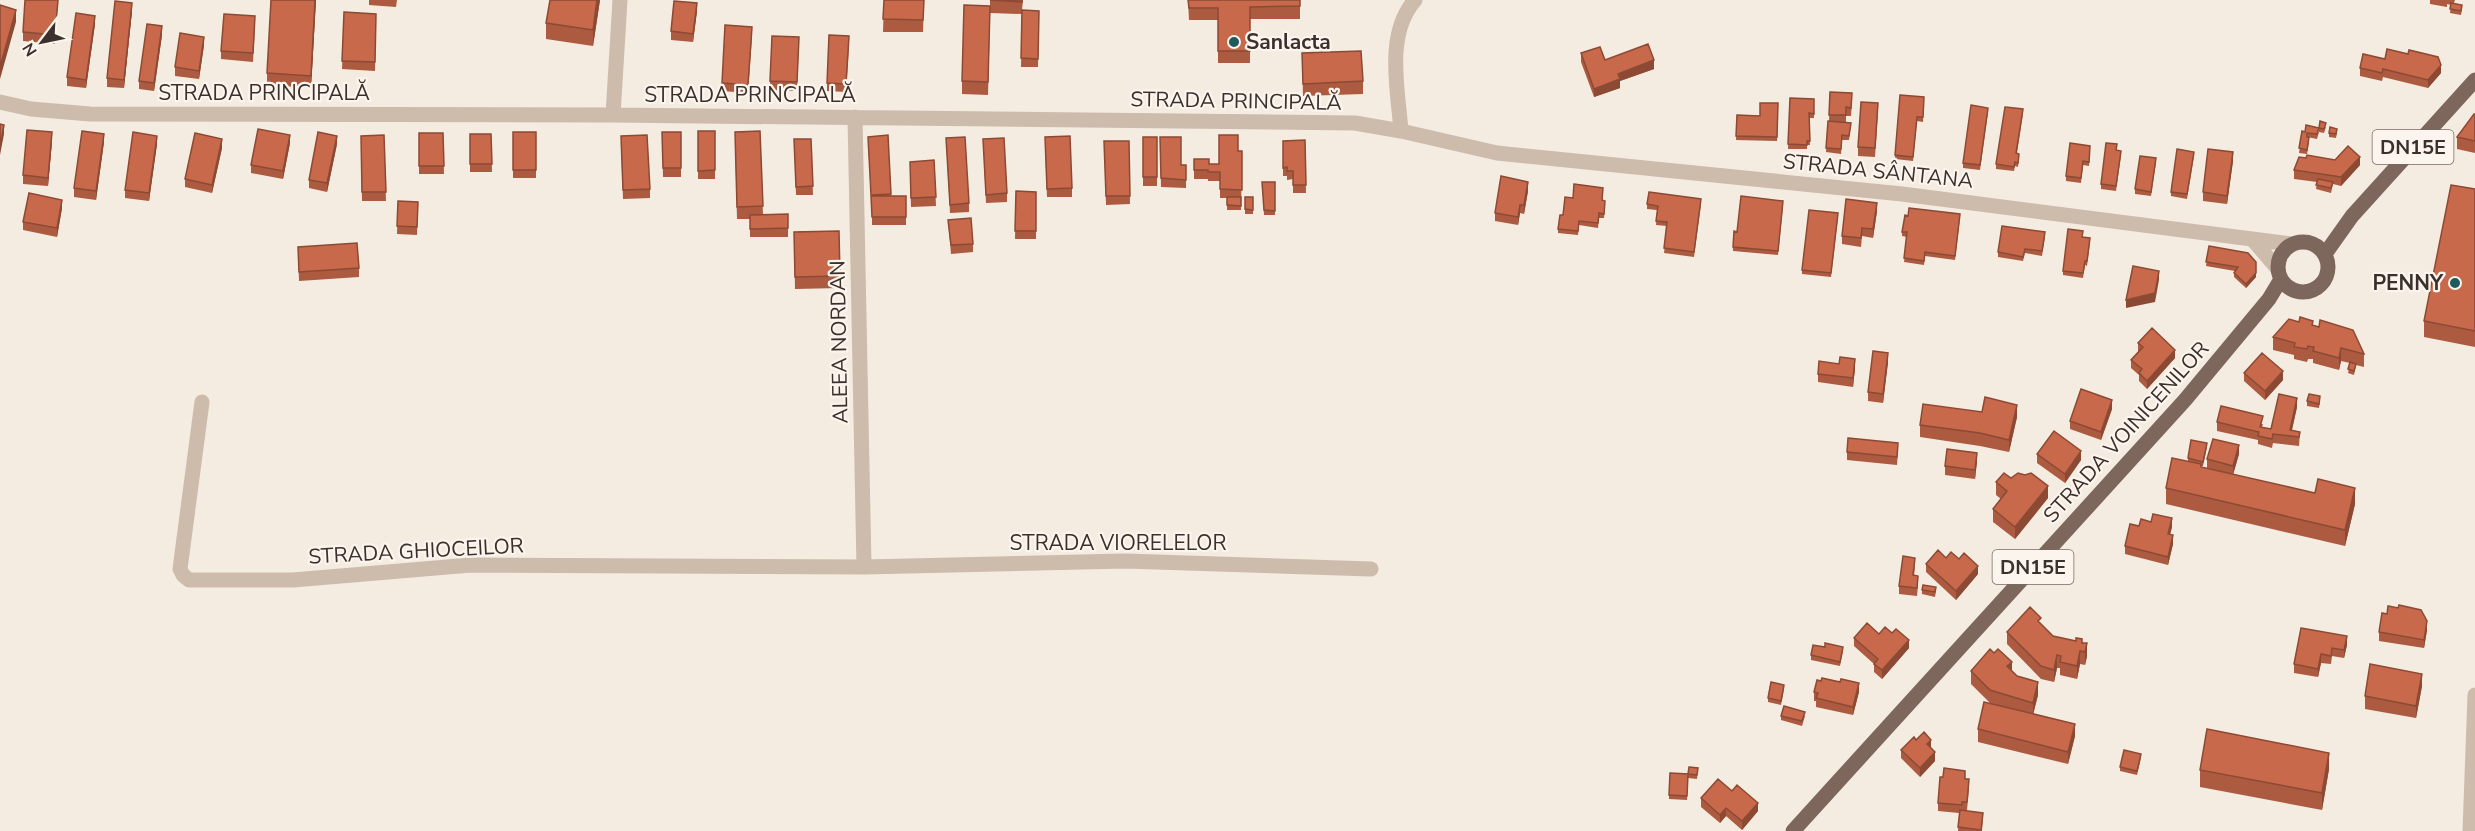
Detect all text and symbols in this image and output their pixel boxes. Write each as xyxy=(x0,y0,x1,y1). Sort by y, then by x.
north arrow xyxy=(12,12,72,72)
place label: Sanlacta xyxy=(1246,28,1331,56)
marker: Sanlacta xyxy=(1227,35,1241,49)
text: N xyxy=(18,39,43,60)
street label: STRADA PRINCIPALĂ xyxy=(158,79,370,107)
street label: STRADA PRINCIPALĂ xyxy=(644,81,856,109)
street label: STRADA PRINCIPALĂ xyxy=(1130,85,1342,117)
road number: DN15E xyxy=(2372,130,2454,164)
street label: STRADA SÂNTANA xyxy=(1781,147,1975,195)
street label: ALEEA NORDAN xyxy=(824,260,854,424)
place label: PENNY xyxy=(2372,269,2444,297)
marker: PENNY xyxy=(2448,276,2462,290)
street label: STRADA VOINICENILOR xyxy=(2037,335,2215,529)
street label: STRADA VIORELELOR xyxy=(1009,529,1227,557)
street label: STRADA GHIOCEILOR xyxy=(308,531,524,571)
road number: DN15E xyxy=(1992,550,2074,584)

